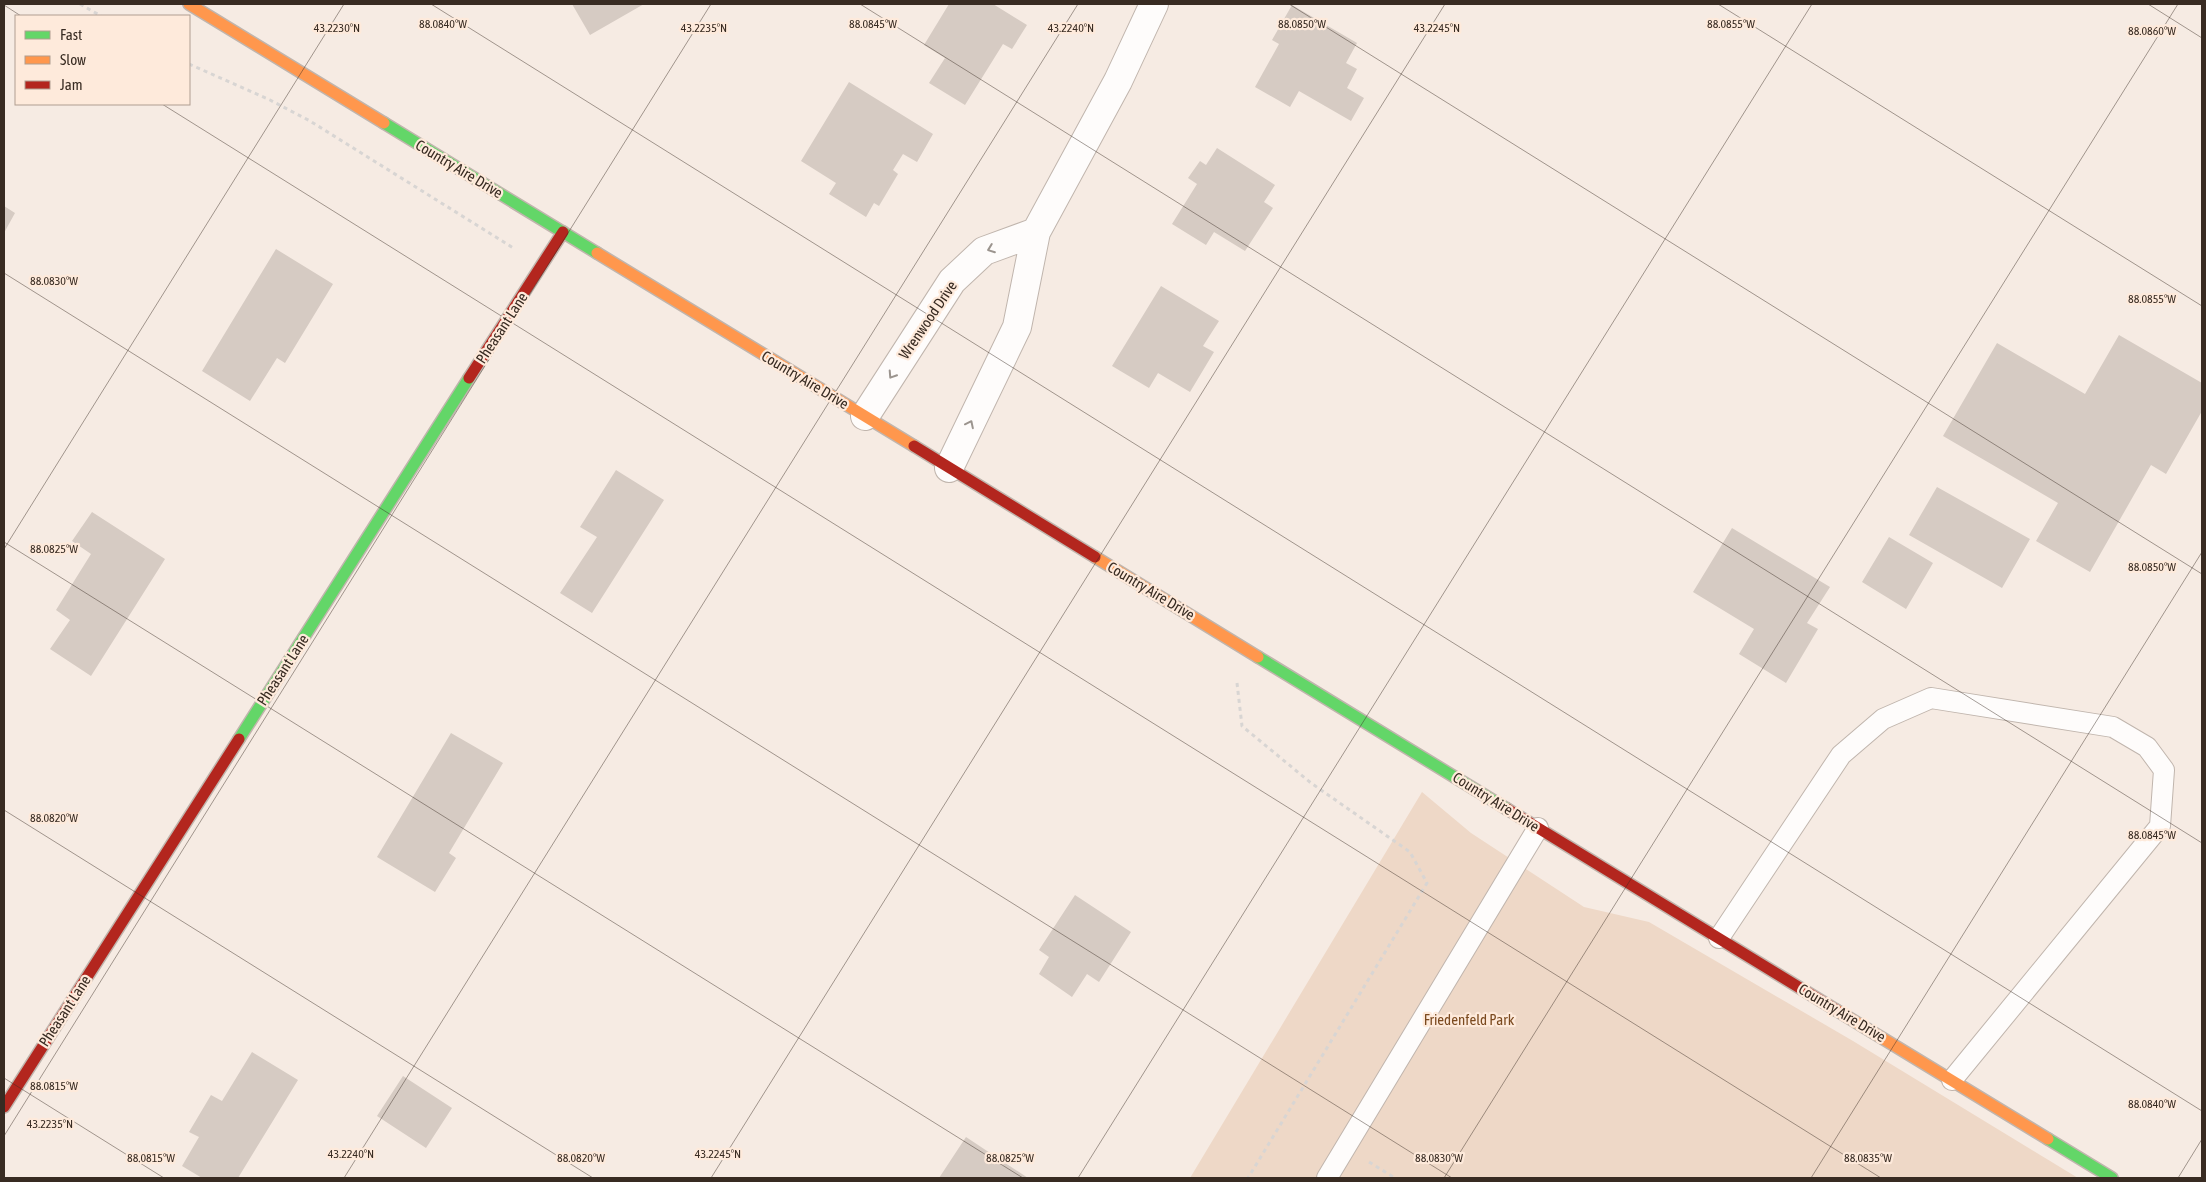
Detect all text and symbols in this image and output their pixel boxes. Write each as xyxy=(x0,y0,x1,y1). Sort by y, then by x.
legend xyxy=(15,15,190,105)
text: 88.0840°W xyxy=(419,17,467,31)
text: 88.0845°W xyxy=(849,17,897,31)
text: 88.0850°W xyxy=(1278,17,1326,31)
text: 88.0855°W xyxy=(1707,17,1755,31)
text: 43.2230°N xyxy=(314,21,360,35)
text: 43.2235°N xyxy=(681,21,727,35)
text: 43.2240°N xyxy=(1048,21,1094,35)
text: 43.2245°N xyxy=(1414,21,1460,35)
text: 88.0860°W xyxy=(2128,24,2176,38)
text: Fast xyxy=(60,26,82,43)
text: Slow xyxy=(60,51,86,68)
text: Jam xyxy=(60,76,83,93)
street label: Country Aire Drive xyxy=(413,136,506,201)
one-way arrow xyxy=(987,243,996,253)
text: 88.0830°W xyxy=(30,274,78,288)
street label: Wrenwood Drive xyxy=(895,277,960,362)
street label: Pheasant Lane xyxy=(472,289,531,366)
text: 88.0855°W xyxy=(2128,292,2176,306)
street label: Country Aire Drive xyxy=(759,347,852,412)
one-way arrow xyxy=(888,369,898,378)
one-way arrow xyxy=(964,420,975,429)
text: 88.0825°W xyxy=(30,542,78,556)
street label: Country Aire Drive xyxy=(1105,558,1198,623)
text: 88.0850°W xyxy=(2128,560,2176,574)
street label: Pheasant Lane xyxy=(253,631,312,708)
street label: Country Aire Drive xyxy=(1450,768,1543,835)
text: 88.0820°W xyxy=(30,811,78,825)
text: 88.0845°W xyxy=(2128,828,2176,842)
street label: Pheasant Lane xyxy=(35,972,94,1049)
street label: Country Aire Drive xyxy=(1796,980,1889,1045)
park label: Friedenfeld Park xyxy=(1424,1011,1515,1028)
text: 88.0815°W xyxy=(30,1079,78,1093)
text: 88.0840°W xyxy=(2128,1097,2176,1111)
text: 43.2235°N xyxy=(27,1117,73,1131)
text: 43.2240°N xyxy=(328,1147,374,1161)
text: 43.2245°N xyxy=(695,1147,741,1161)
text: 88.0815°W xyxy=(127,1151,175,1165)
text: 88.0820°W xyxy=(557,1151,605,1165)
text: 88.0825°W xyxy=(986,1151,1034,1165)
text: 88.0830°W xyxy=(1415,1151,1463,1165)
text: 88.0835°W xyxy=(1844,1151,1892,1165)

